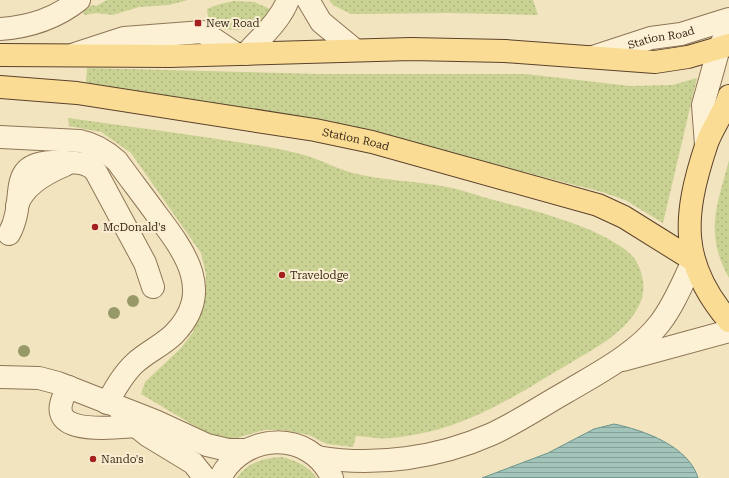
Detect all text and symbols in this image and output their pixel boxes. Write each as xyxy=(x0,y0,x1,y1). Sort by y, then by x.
place label: New Road xyxy=(206,17,260,30)
marker: New Road xyxy=(193,18,203,28)
street label: Station Road xyxy=(626,24,696,52)
street label: Station Road xyxy=(321,125,391,153)
place label: McDonald's xyxy=(103,221,166,234)
marker: McDonald's xyxy=(90,222,100,232)
place label: Travelodge xyxy=(290,269,349,282)
marker: Travelodge xyxy=(277,270,287,280)
place label: Nando's xyxy=(101,453,143,466)
marker: Nando's xyxy=(88,454,98,464)

